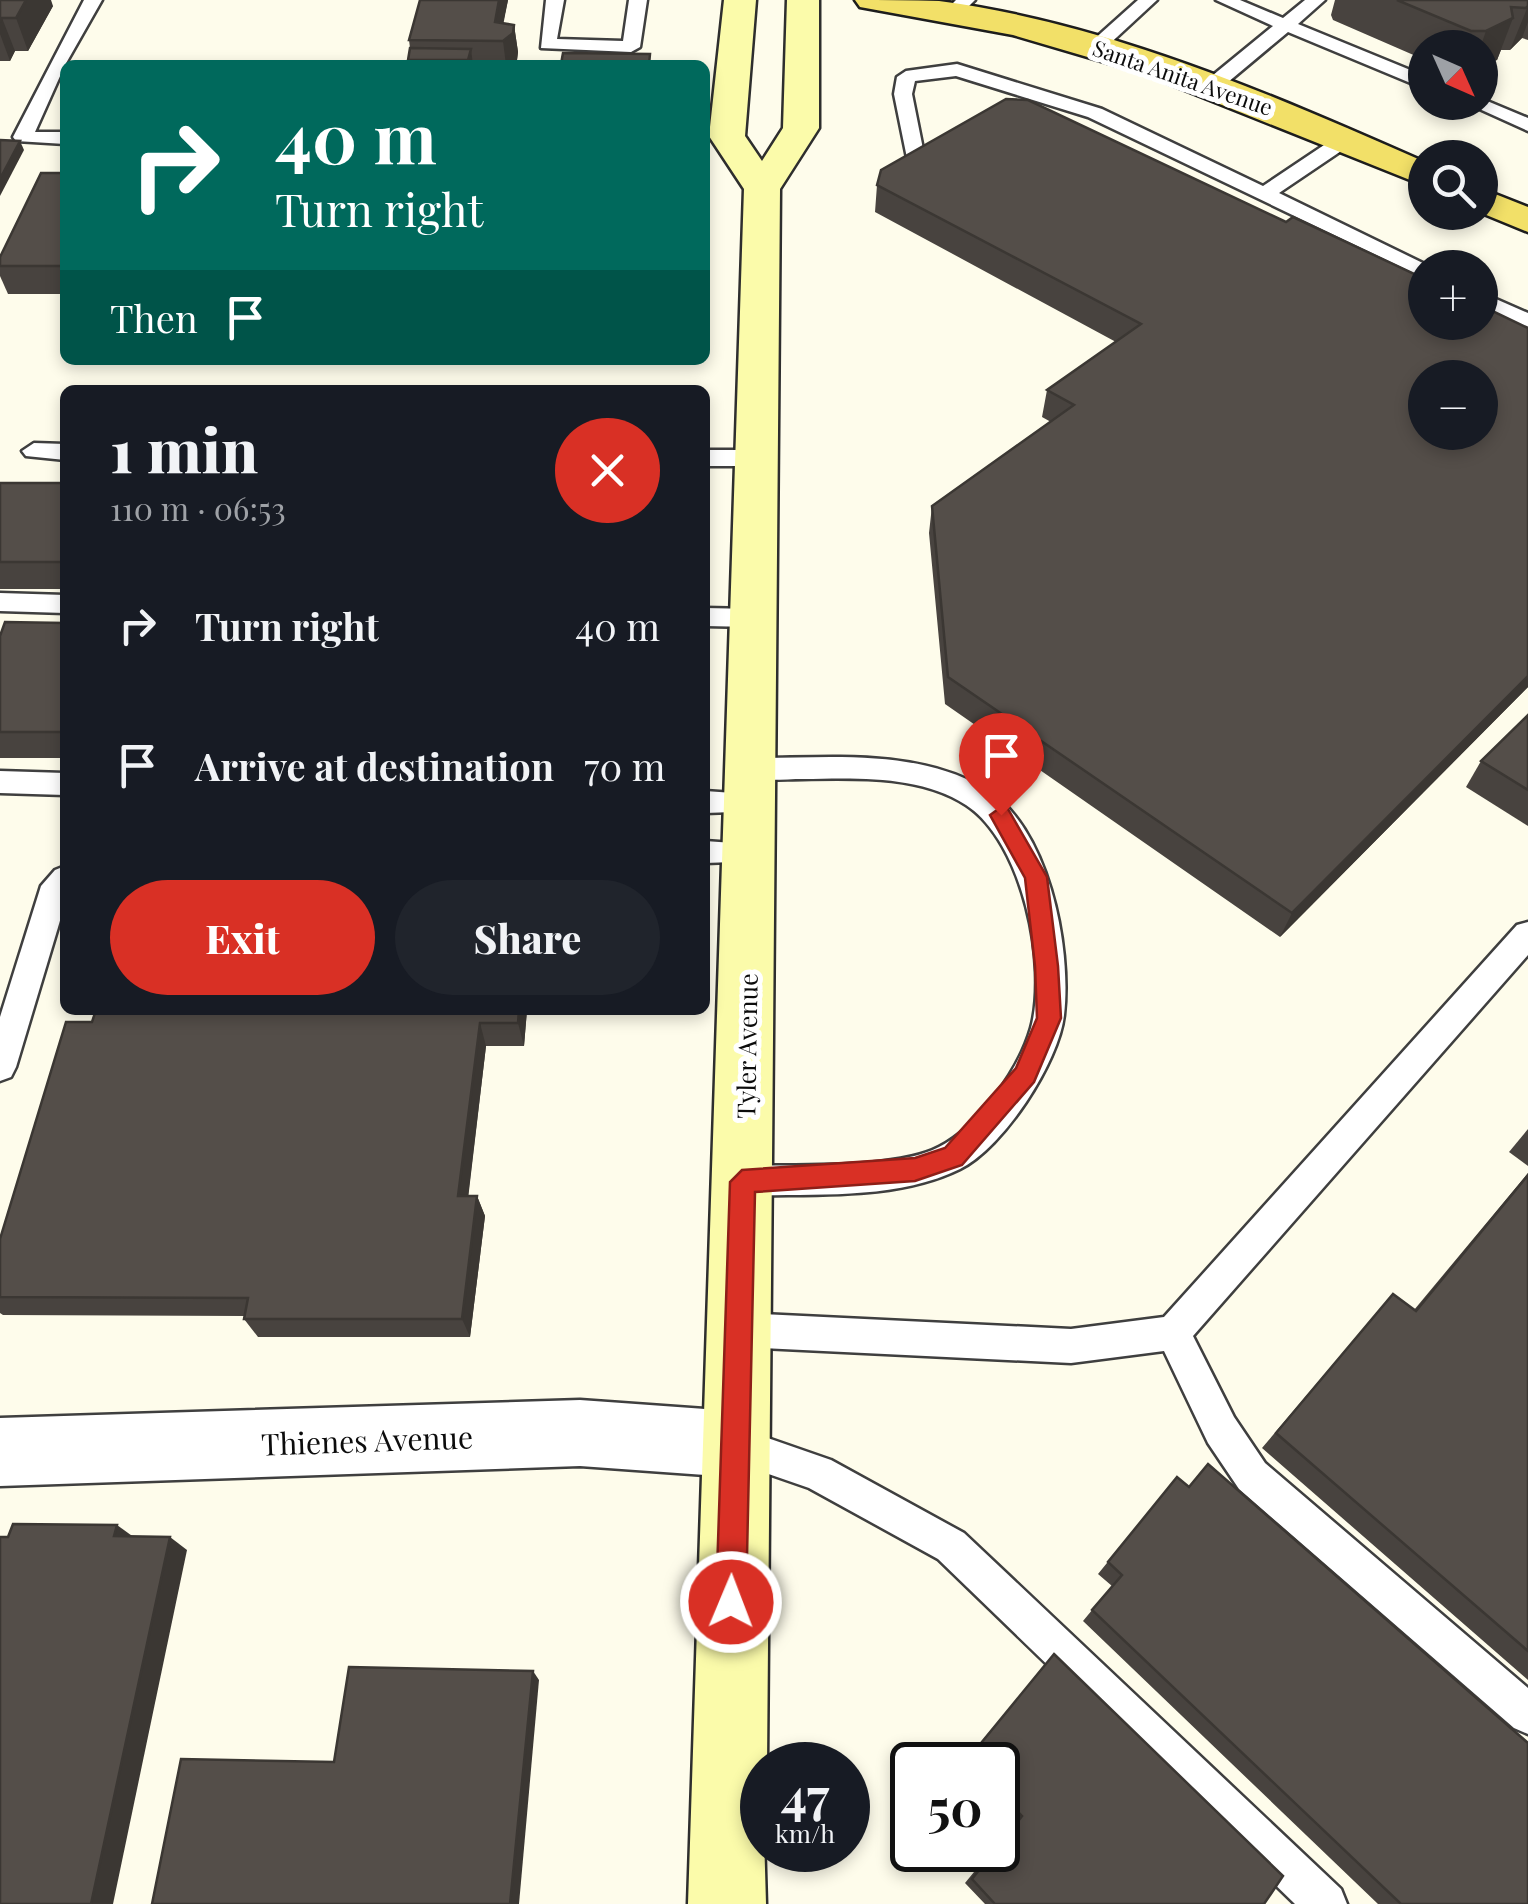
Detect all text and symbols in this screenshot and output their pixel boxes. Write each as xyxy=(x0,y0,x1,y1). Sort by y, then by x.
north arrow xyxy=(1408,30,1498,120)
map controls xyxy=(1408,30,1498,450)
street label: Santa Anita Avenue xyxy=(1089,32,1277,122)
text: 40 m xyxy=(275,88,437,182)
icon: right xyxy=(110,100,240,230)
button: search xyxy=(1408,140,1498,230)
text: Turn right xyxy=(275,178,483,238)
button: + xyxy=(1408,250,1498,340)
icon: arrive xyxy=(218,290,273,345)
text: Then xyxy=(110,292,198,343)
button: − xyxy=(1408,360,1498,450)
text: 1 min xyxy=(110,408,258,488)
button: close xyxy=(555,418,660,523)
text: 110 m · 06:53 xyxy=(110,486,286,529)
icon: right xyxy=(110,598,165,653)
text: Turn right xyxy=(195,600,379,651)
text: 40 m xyxy=(575,600,660,651)
pin xyxy=(959,713,1044,816)
icon: arrive xyxy=(974,728,1029,783)
icon: arrive xyxy=(110,738,165,793)
text: Arrive at destination xyxy=(195,740,554,791)
text: 70 m xyxy=(584,740,665,791)
button: Exit xyxy=(110,880,375,995)
button: Share xyxy=(395,880,660,995)
street label: Tyler Avenue xyxy=(728,973,764,1119)
street label: Thienes Avenue xyxy=(260,1416,474,1464)
position arrow xyxy=(679,1550,783,1654)
speed limit sign: 50 xyxy=(890,1742,1020,1872)
text: 47 xyxy=(781,1761,829,1828)
text: km/h xyxy=(775,1816,835,1849)

